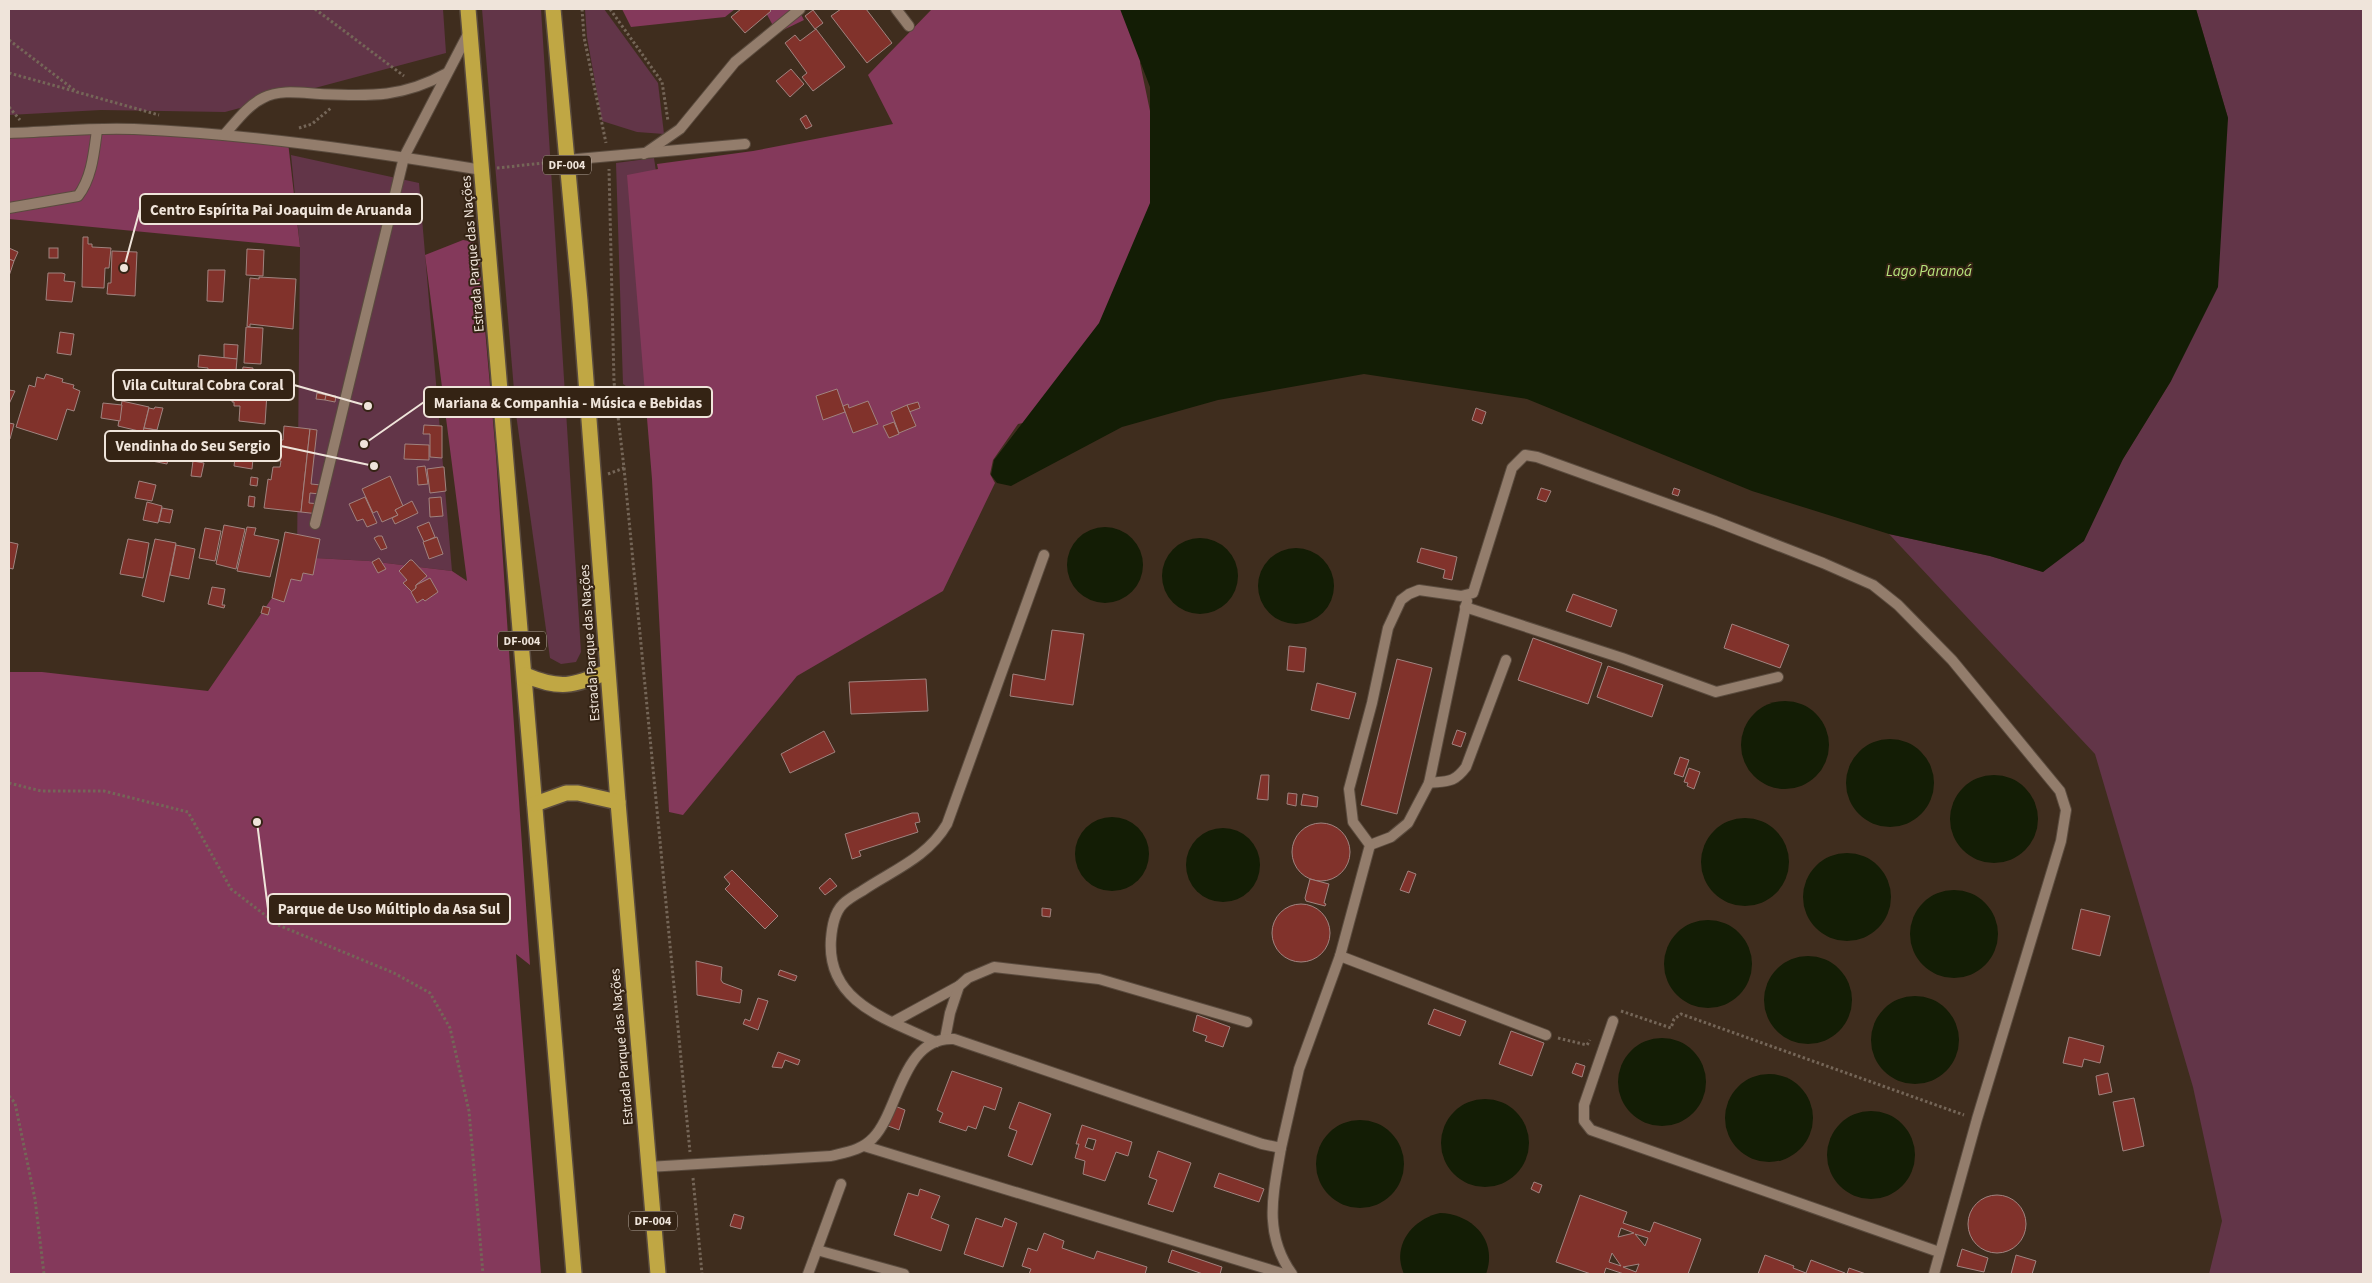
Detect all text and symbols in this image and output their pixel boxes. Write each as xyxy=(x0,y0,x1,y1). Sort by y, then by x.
road number: DF-004 xyxy=(543,156,591,174)
street label: Estrada Parque das Nações xyxy=(456,175,490,333)
callout: Centro Espírita Pai Joaquim de Aruanda xyxy=(140,194,422,224)
text: Centro Espírita Pai Joaquim de Aruanda xyxy=(150,200,412,221)
water label: Lago Paranoá xyxy=(1886,261,1972,282)
callout: Vila Cultural Cobra Coral xyxy=(113,370,294,400)
text: Vila Cultural Cobra Coral xyxy=(122,375,284,396)
callout: Mariana & Companhia - Música e Bebidas xyxy=(424,387,712,417)
text: Mariana & Companhia - Música e Bebidas xyxy=(434,393,702,414)
callout: Vendinha do Seu Sergio xyxy=(105,431,281,461)
text: Vendinha do Seu Sergio xyxy=(114,436,271,457)
street label: Estrada Parque das Nações xyxy=(575,564,605,722)
road number: DF-004 xyxy=(498,631,546,650)
callout: Parque de Uso Múltiplo da Asa Sul xyxy=(268,894,510,924)
text: Parque de Uso Múltiplo da Asa Sul xyxy=(278,899,501,920)
street label: Estrada Parque das Nações xyxy=(605,968,639,1126)
road number: DF-004 xyxy=(629,1212,677,1230)

